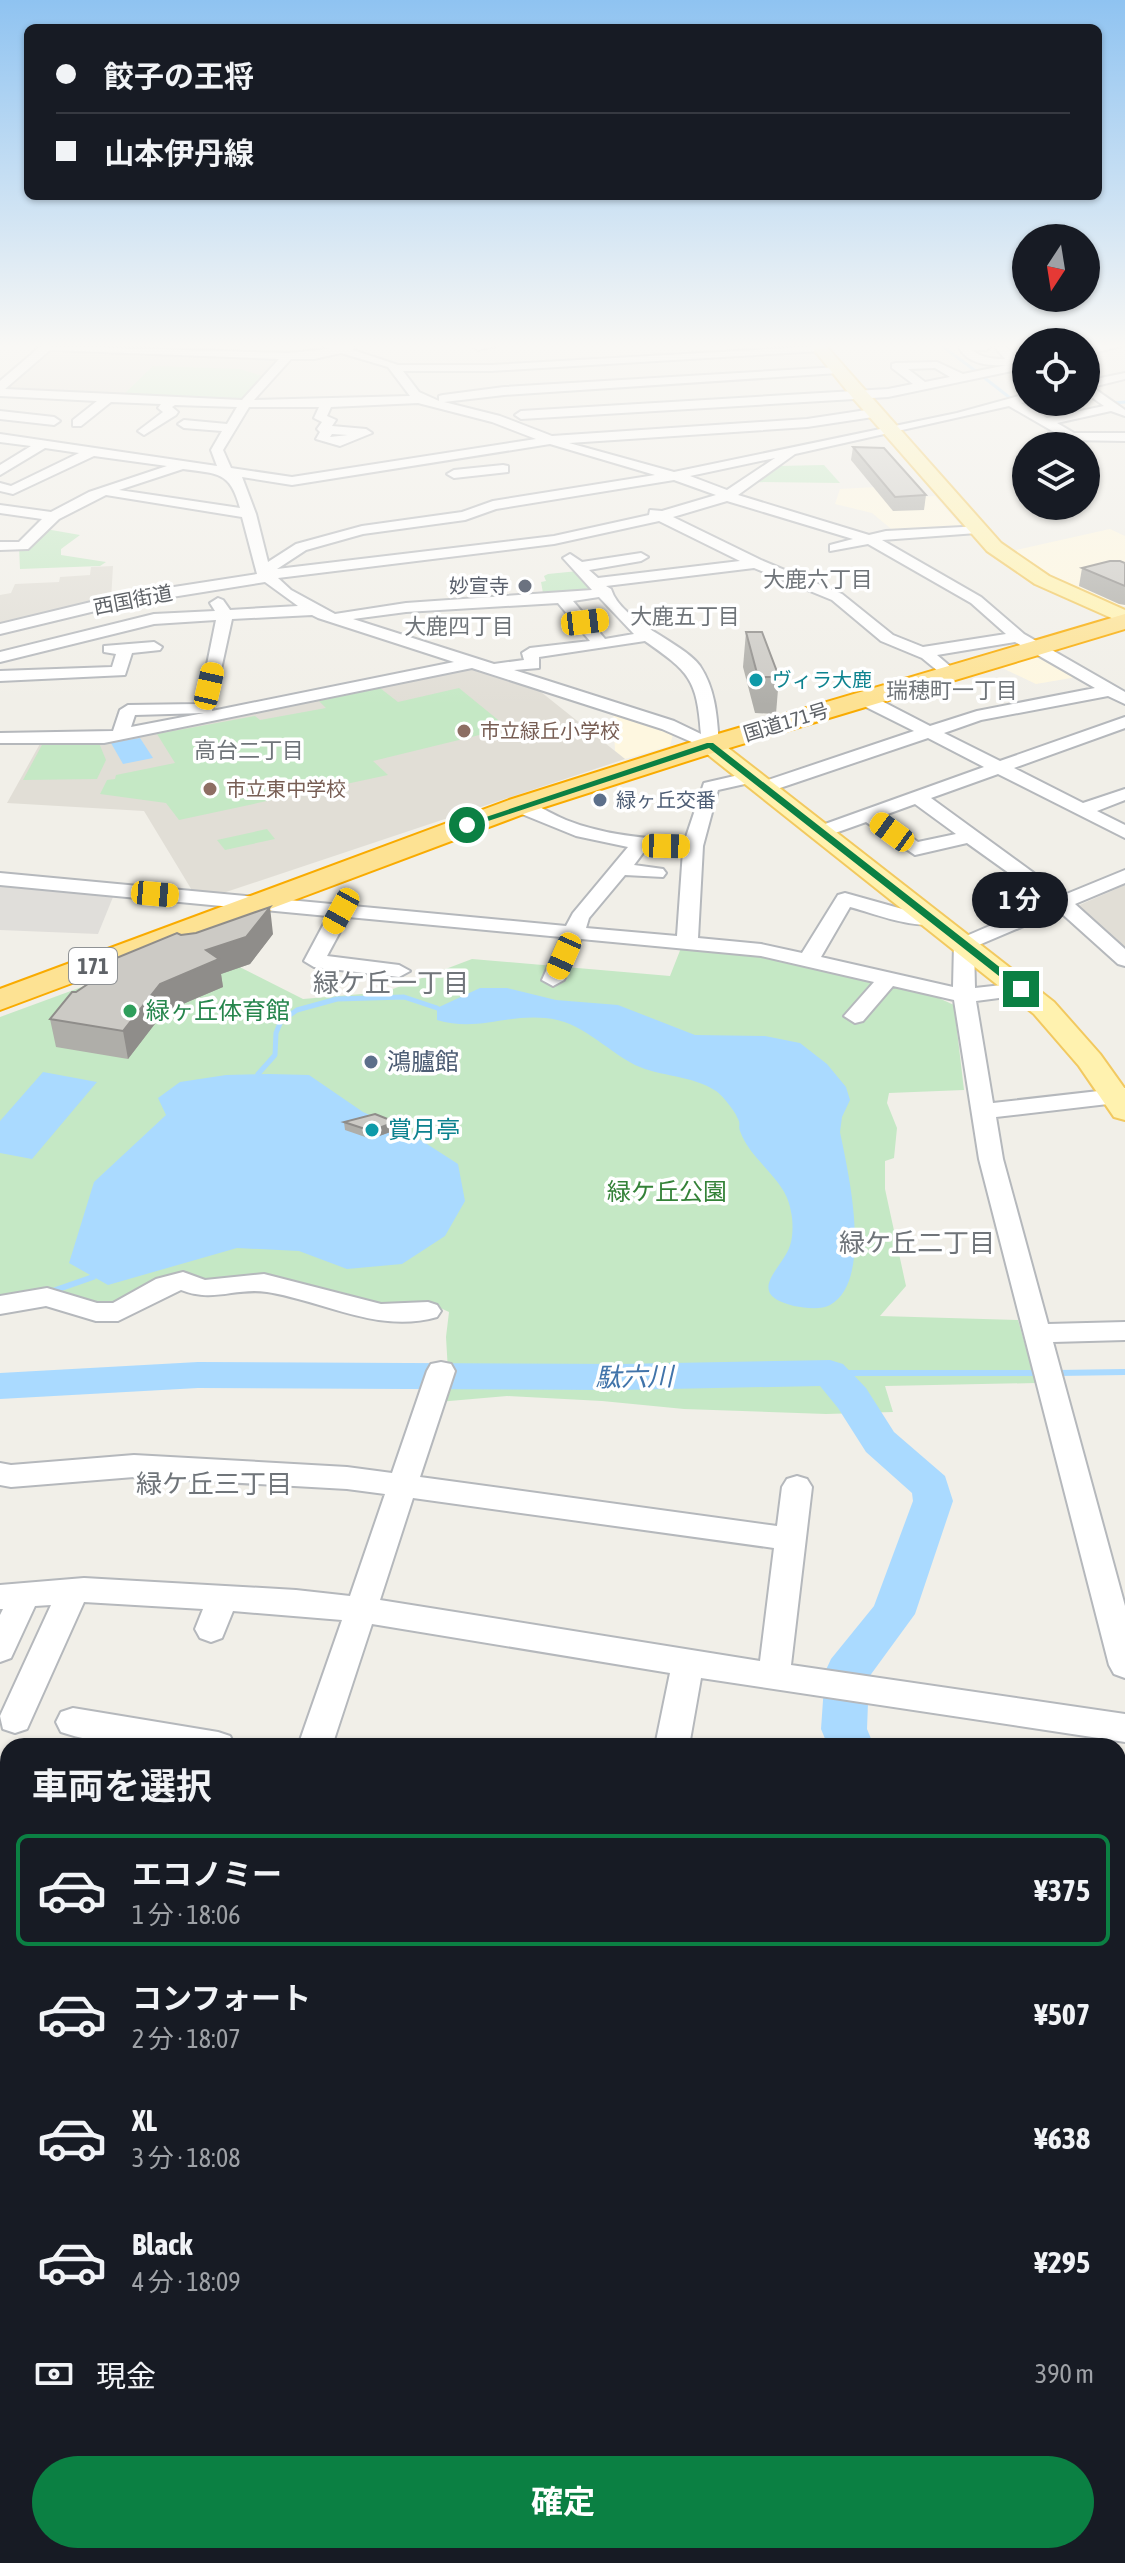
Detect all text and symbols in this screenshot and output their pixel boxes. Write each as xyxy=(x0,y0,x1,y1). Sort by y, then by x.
text: 餃子の王将 xyxy=(104,59,254,93)
text: 山本伊丹線 xyxy=(104,136,254,170)
north arrow xyxy=(1012,224,1100,312)
map controls xyxy=(1012,224,1100,520)
button: locate xyxy=(1012,328,1100,416)
button: layers xyxy=(1012,432,1100,520)
district label: 大鹿六丁目 xyxy=(763,566,873,592)
place label: 妙宣寺 xyxy=(449,574,509,597)
marker: 妙宣寺 xyxy=(516,577,534,595)
street label: 西国街道 xyxy=(91,581,174,618)
district label: 大鹿五丁目 xyxy=(630,603,740,629)
car xyxy=(560,607,610,637)
district label: 大鹿四丁目 xyxy=(404,613,514,639)
car xyxy=(192,660,226,712)
place label: ヴィラ大鹿 xyxy=(772,668,872,691)
marker: ヴィラ大鹿 xyxy=(747,671,765,689)
district label: 瑞穂町一丁目 xyxy=(886,677,1018,703)
street label: 国道171号 xyxy=(740,698,831,745)
place label: 市立緑丘小学校 xyxy=(480,719,620,742)
marker: 市立緑丘小学校 xyxy=(455,722,473,740)
district label: 高台二丁目 xyxy=(194,737,304,763)
place label: 市立東中学校 xyxy=(226,777,346,800)
marker: 市立東中学校 xyxy=(201,780,219,798)
place label: 緑ヶ丘交番 xyxy=(616,788,716,811)
marker: 緑ヶ丘交番 xyxy=(591,791,609,809)
route start xyxy=(449,807,485,843)
car xyxy=(866,808,918,856)
car xyxy=(642,834,690,858)
callout: 1 分 xyxy=(973,873,1069,929)
car xyxy=(130,880,180,908)
car xyxy=(319,884,363,938)
text: 1 分 xyxy=(999,885,1041,915)
car xyxy=(543,929,585,983)
road number: 171 xyxy=(69,948,117,984)
district label: 緑ケ丘一丁目 xyxy=(313,968,469,998)
route end xyxy=(1003,971,1039,1007)
place label: 緑ヶ丘体育館 xyxy=(146,997,290,1024)
marker: 緑ヶ丘体育館 xyxy=(121,1002,139,1020)
place label: 鴻臚館 xyxy=(387,1048,459,1075)
marker: 鴻臚館 xyxy=(362,1053,380,1071)
place label: 賞月亭 xyxy=(388,1116,460,1143)
marker: 賞月亭 xyxy=(363,1121,381,1139)
park label: 緑ケ丘公園 xyxy=(607,1178,727,1205)
district label: 緑ケ丘二丁目 xyxy=(839,1228,995,1258)
water label: 駄六川 xyxy=(595,1361,676,1393)
district label: 緑ケ丘三丁目 xyxy=(136,1469,292,1499)
text: 車両を選択 xyxy=(32,1765,212,1807)
icon: car xyxy=(36,1854,108,1926)
text: エコノミー xyxy=(132,1857,282,1891)
text: ¥375 xyxy=(1034,1873,1090,1907)
text: 1 分 · 18:06 xyxy=(132,1900,241,1930)
icon: car xyxy=(36,1978,108,2050)
text: コンフォート xyxy=(132,1981,311,2015)
text: ¥507 xyxy=(1034,1997,1090,2031)
text: 2 分 · 18:07 xyxy=(132,2024,241,2054)
icon: car xyxy=(36,2102,108,2174)
text: XL xyxy=(132,2103,157,2137)
text: ¥638 xyxy=(1034,2121,1090,2155)
text: 3 分 · 18:08 xyxy=(132,2143,241,2173)
icon: car xyxy=(36,2226,108,2298)
text: Black xyxy=(132,2227,192,2261)
text: ¥295 xyxy=(1034,2245,1090,2279)
text: 4 分 · 18:09 xyxy=(132,2267,241,2297)
icon: cash xyxy=(32,2352,76,2396)
text: 現金 xyxy=(96,2359,156,2393)
text: 390 m xyxy=(1035,2359,1094,2389)
button: 確定 xyxy=(32,2456,1094,2548)

